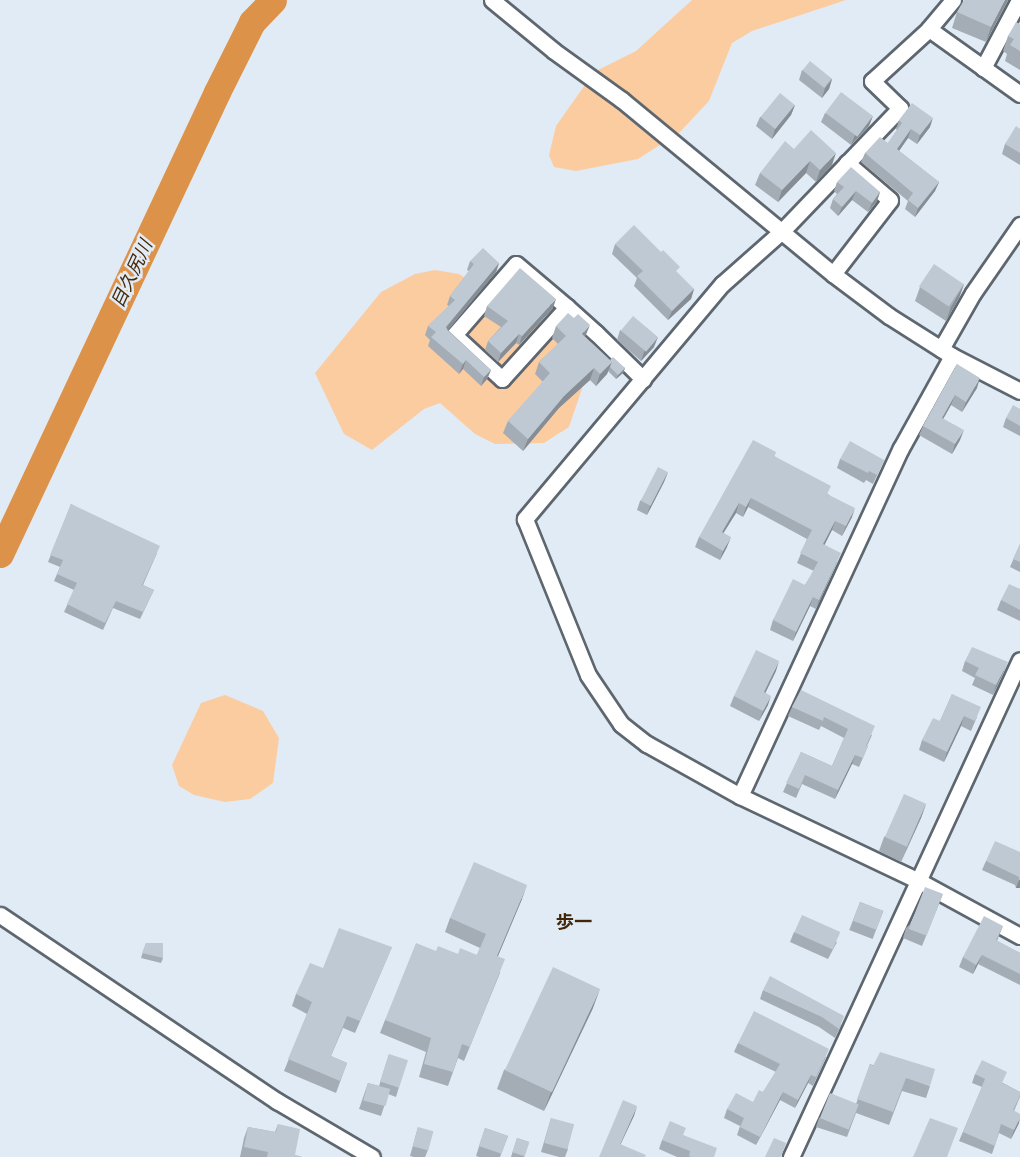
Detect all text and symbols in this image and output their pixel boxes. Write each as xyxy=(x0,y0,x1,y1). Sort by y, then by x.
water label: 目久尻川 xyxy=(107,237,157,311)
district label: 歩一 xyxy=(556,911,592,933)

